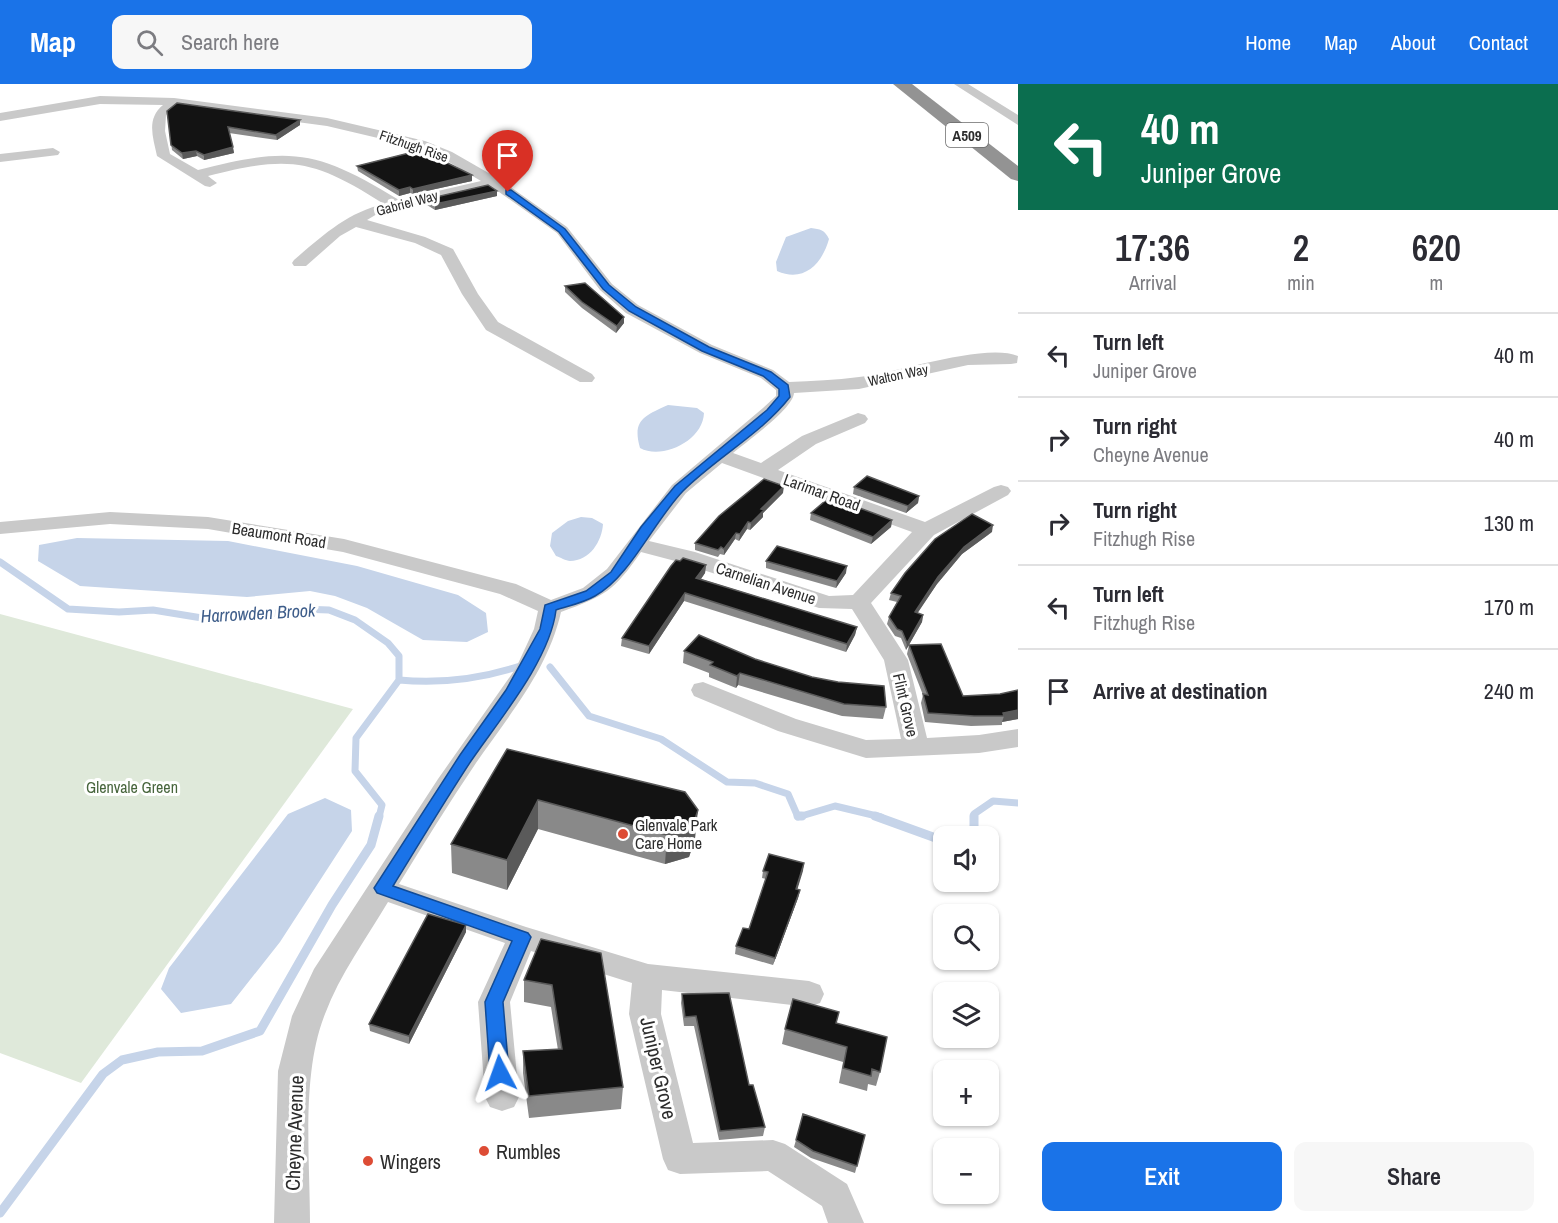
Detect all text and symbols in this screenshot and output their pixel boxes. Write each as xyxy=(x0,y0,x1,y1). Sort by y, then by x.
search box xyxy=(112,15,532,69)
text: Map xyxy=(30,23,76,61)
icon: search xyxy=(133,26,166,59)
text: Search here xyxy=(181,27,279,57)
text: Home xyxy=(1245,28,1291,57)
text: Map xyxy=(1324,28,1358,57)
text: About xyxy=(1391,28,1436,57)
text: Contact xyxy=(1469,28,1528,57)
text: 40 m xyxy=(1141,101,1220,157)
icon: left xyxy=(1042,108,1120,186)
road number: A509 xyxy=(946,123,988,147)
street label: Fitzhugh Rise xyxy=(377,126,451,166)
pin xyxy=(482,130,533,192)
icon: arrive xyxy=(491,139,524,172)
text: Juniper Grove xyxy=(1141,155,1281,191)
street label: Gabriel Way xyxy=(374,186,440,220)
text: 17:36 xyxy=(1115,224,1190,272)
text: 2 xyxy=(1293,224,1309,272)
text: 620 xyxy=(1412,224,1461,272)
text: Arrival xyxy=(1129,269,1176,296)
text: min xyxy=(1287,269,1315,296)
text: m xyxy=(1429,269,1443,296)
text: Turn left xyxy=(1093,327,1164,357)
icon: left xyxy=(1042,339,1075,372)
text: 40 m xyxy=(1494,340,1534,370)
text: Juniper Grove xyxy=(1093,357,1197,384)
street label: Walton Way xyxy=(866,360,930,390)
text: Turn right xyxy=(1093,411,1177,441)
icon: right xyxy=(1042,423,1075,456)
text: 40 m xyxy=(1494,424,1534,454)
text: Cheyne Avenue xyxy=(1093,441,1209,468)
street label: Larimar Road xyxy=(781,468,863,516)
text: Turn right xyxy=(1093,495,1177,525)
icon: right xyxy=(1042,507,1075,540)
text: 130 m xyxy=(1484,508,1534,538)
street label: Beaumont Road xyxy=(230,517,328,553)
text: Fitzhugh Rise xyxy=(1093,525,1195,552)
street label: Carnelian Avenue xyxy=(713,556,819,610)
text: Turn left xyxy=(1093,579,1164,609)
icon: left xyxy=(1042,591,1075,624)
text: 170 m xyxy=(1484,592,1534,622)
water label: Harrowden Brook xyxy=(200,597,317,628)
text: Fitzhugh Rise xyxy=(1093,609,1195,636)
street label: Flint Grove xyxy=(888,671,924,739)
icon: arrive xyxy=(1042,675,1075,708)
text: Arrive at destination xyxy=(1093,676,1267,706)
text: 240 m xyxy=(1484,676,1534,706)
park label: Glenvale Green xyxy=(86,776,178,798)
place label: Glenvale Park Care Home xyxy=(635,814,718,854)
map controls xyxy=(933,826,999,1204)
button: sound xyxy=(933,826,999,892)
marker: Glenvale Park Care Home xyxy=(616,827,630,841)
button: search xyxy=(933,904,999,970)
button: layers xyxy=(933,982,999,1048)
street label: Juniper Grove xyxy=(634,1014,684,1122)
position arrow xyxy=(468,1041,532,1105)
button: + xyxy=(933,1060,999,1126)
street label: Cheyne Avenue xyxy=(278,1075,310,1191)
place label: Rumbles xyxy=(496,1138,561,1165)
button: − xyxy=(933,1138,999,1204)
button: Exit xyxy=(1042,1142,1282,1211)
button: Share xyxy=(1294,1142,1534,1211)
marker: Rumbles xyxy=(477,1144,491,1158)
place label: Wingers xyxy=(380,1148,441,1175)
marker: Wingers xyxy=(361,1154,375,1168)

